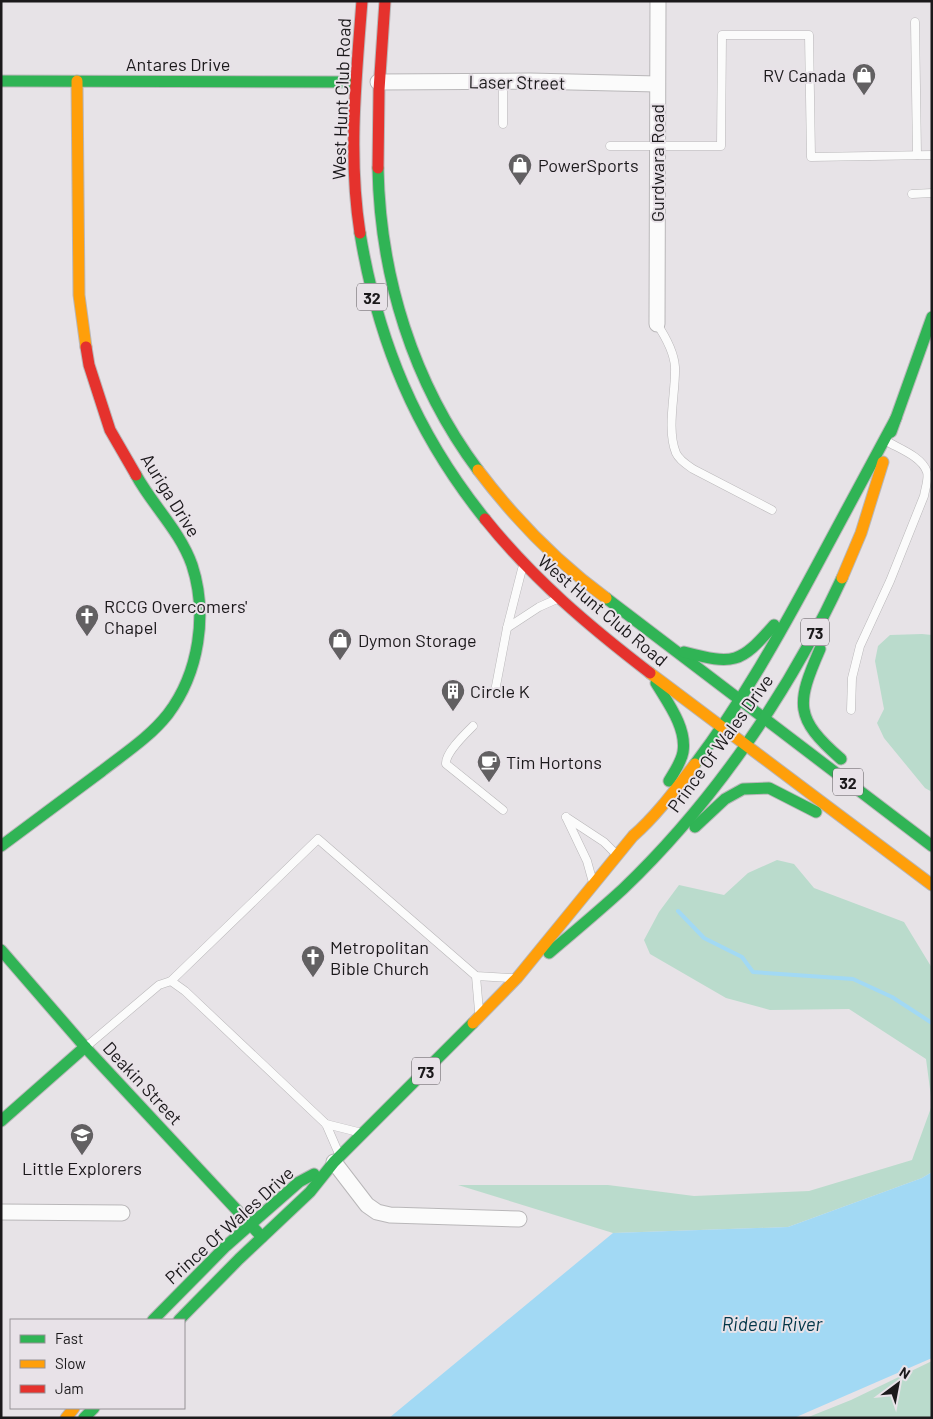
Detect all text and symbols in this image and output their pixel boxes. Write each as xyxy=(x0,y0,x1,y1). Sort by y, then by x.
street label: West Hunt Club Road xyxy=(327,17,355,181)
street label: Antares Drive xyxy=(126,53,230,75)
shop icon: RV Canada xyxy=(851,62,877,96)
place label: RV Canada xyxy=(763,64,846,86)
street label: Laser Street xyxy=(468,70,566,94)
street label: Gurdwara Road xyxy=(646,104,668,222)
shop icon: PowerSports xyxy=(507,152,533,186)
place label: PowerSports xyxy=(538,154,639,176)
road number: 32 xyxy=(357,284,387,310)
street label: Auriga Drive xyxy=(137,449,205,541)
street label: West Hunt Club Road xyxy=(534,549,672,671)
place label: RCCG Overcomers' Chapel xyxy=(104,595,248,638)
church icon: RCCG Overcomers' Chapel xyxy=(74,603,100,637)
road number: 73 xyxy=(801,618,829,646)
shop icon: Dymon Storage xyxy=(327,627,353,661)
place label: Dymon Storage xyxy=(358,629,477,651)
street label: Prince Of Wales Drive xyxy=(663,670,777,816)
building icon: Circle K xyxy=(440,678,466,712)
place label: Circle K xyxy=(470,680,530,702)
cafe icon: Tim Hortons xyxy=(476,749,502,783)
place label: Tim Hortons xyxy=(506,751,602,773)
road number: 32 xyxy=(833,769,863,796)
place label: Metropolitan Bible Church xyxy=(330,936,429,979)
church icon: Metropolitan Bible Church xyxy=(300,944,326,978)
street label: Deakin Street xyxy=(99,1037,187,1129)
road number: 73 xyxy=(412,1058,440,1084)
school or university icon: Little Explorers xyxy=(69,1122,95,1156)
place label: Little Explorers xyxy=(22,1157,142,1179)
street label: Prince Of Wales Drive xyxy=(160,1162,298,1288)
water label: Rideau River xyxy=(722,1312,824,1335)
legend xyxy=(10,1319,185,1409)
text: Fast xyxy=(55,1329,83,1347)
text: Slow xyxy=(55,1354,86,1372)
north arrow xyxy=(873,1359,923,1409)
text: N xyxy=(897,1363,914,1382)
text: Jam xyxy=(55,1379,84,1397)

